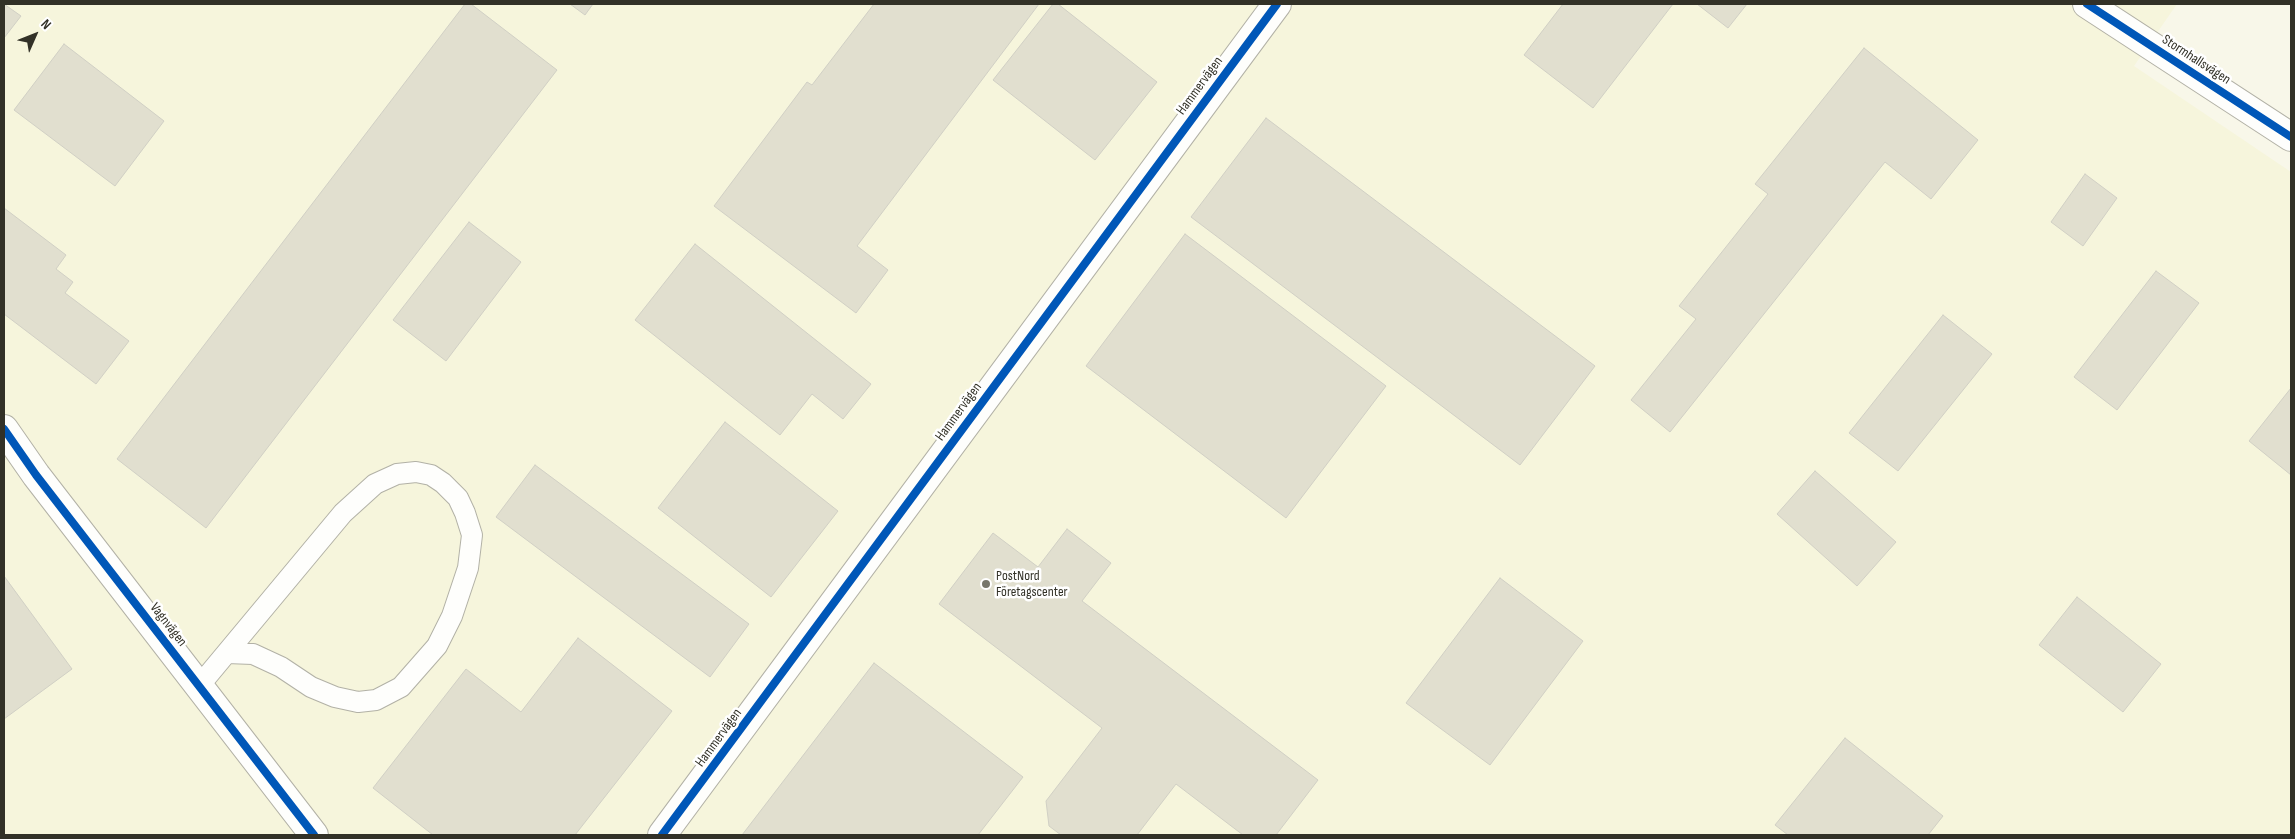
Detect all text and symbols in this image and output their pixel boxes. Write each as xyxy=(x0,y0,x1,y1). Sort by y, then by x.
north arrow xyxy=(10,10,60,60)
text: N xyxy=(37,16,55,33)
street label: Stormhallsvägen xyxy=(2159,32,2233,88)
street label: Hammervägen xyxy=(1173,54,1227,118)
street label: Hammervägen xyxy=(932,380,986,444)
place label: PostNord Företagscenter xyxy=(996,568,1068,600)
marker: PostNord Företagscenter xyxy=(980,578,992,590)
street label: Vagnvägen xyxy=(146,600,190,650)
street label: Hammervägen xyxy=(692,706,746,770)

